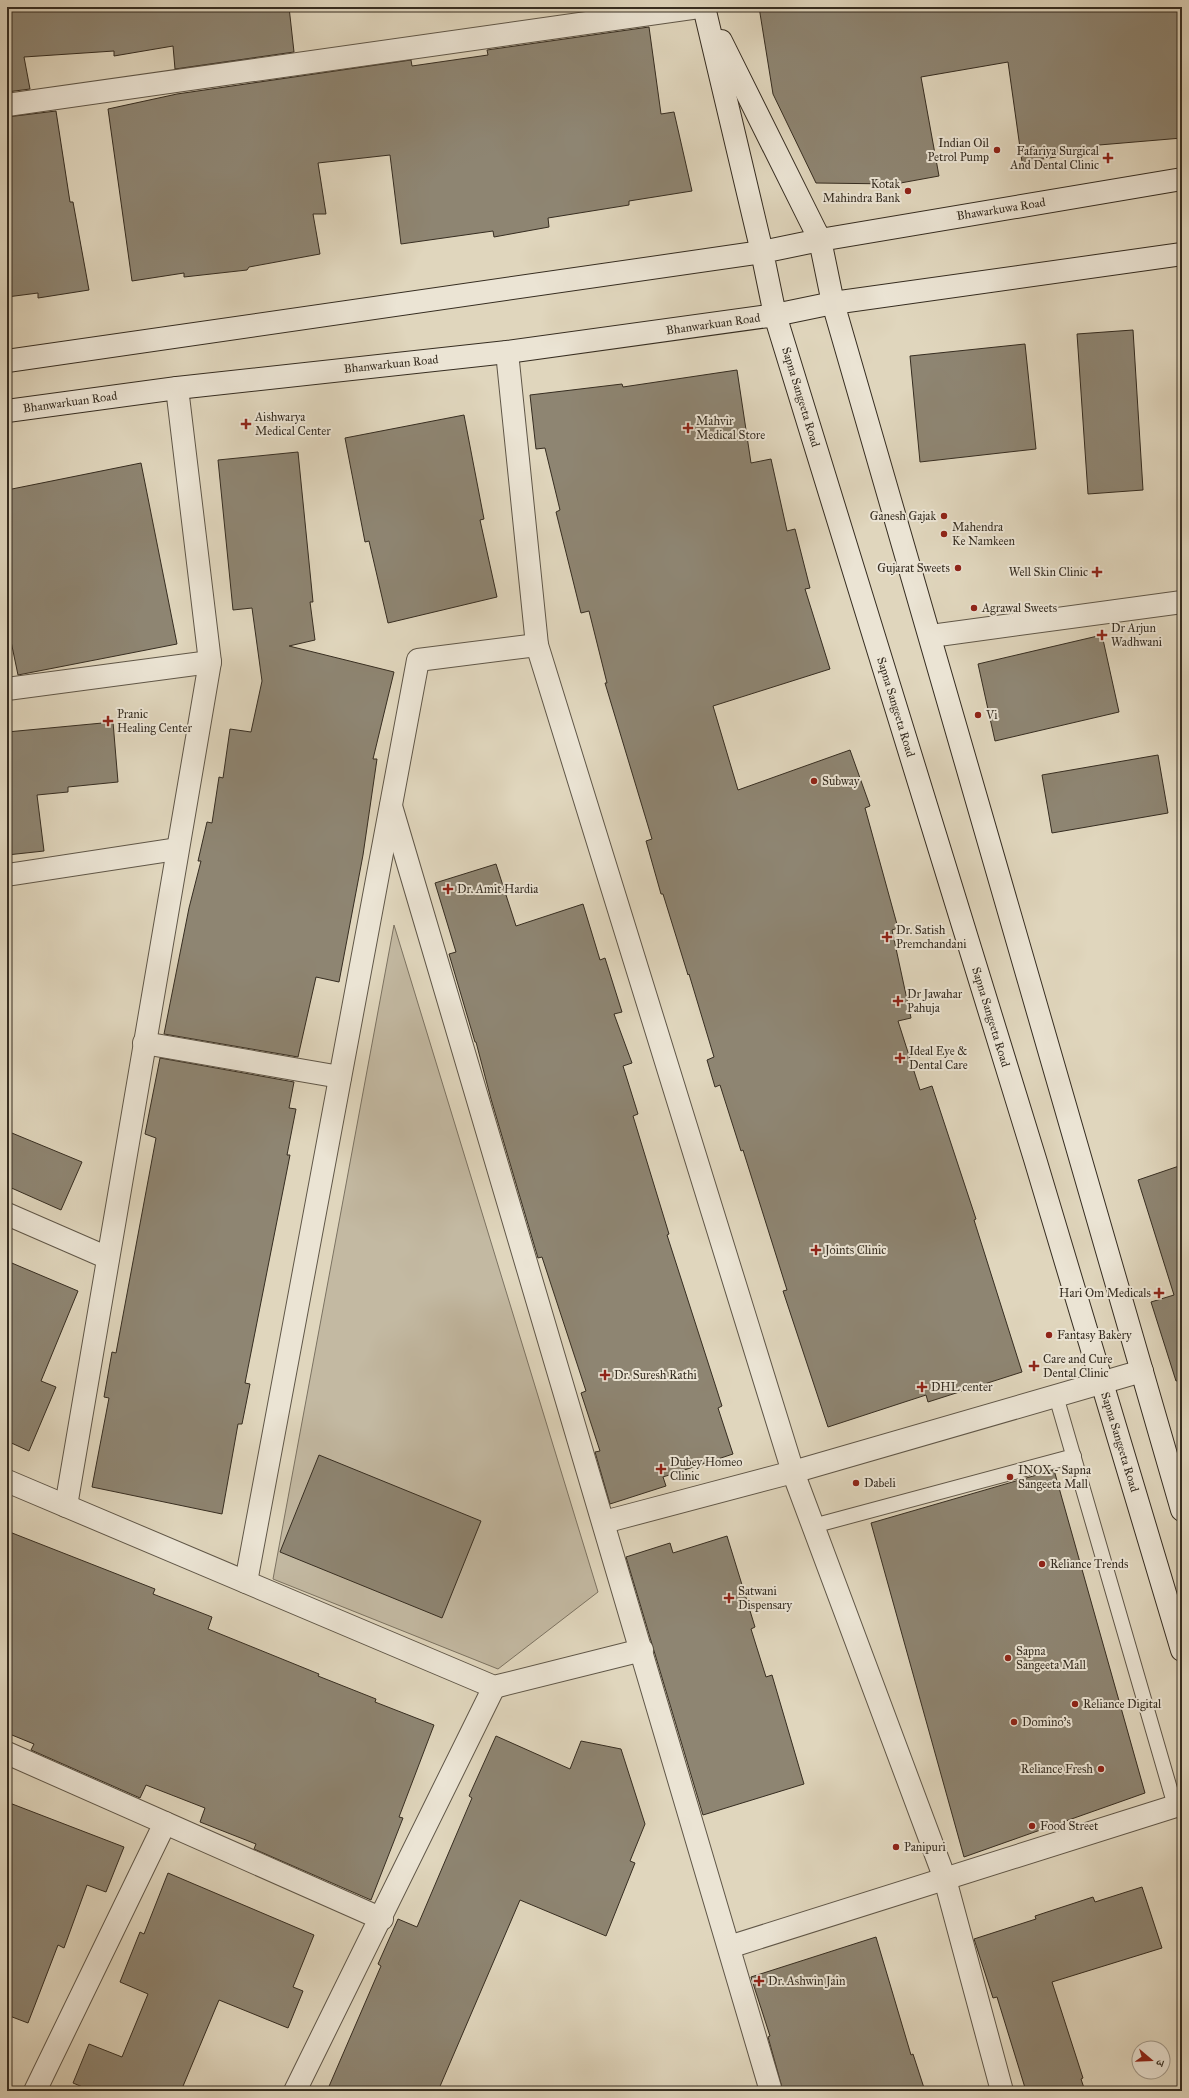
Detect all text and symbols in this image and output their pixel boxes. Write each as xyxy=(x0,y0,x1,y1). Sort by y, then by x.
place label: Indian Oil Petrol Pump xyxy=(927,136,990,164)
place label: Fafariya Surgical And Dental Clinic xyxy=(1009,144,1100,172)
marker: Indian Oil Petrol Pump xyxy=(992,145,1002,155)
marker: Fafariya Surgical And Dental Clinic xyxy=(1102,152,1114,164)
place label: Kotak Mahindra Bank xyxy=(823,177,900,205)
marker: Kotak Mahindra Bank xyxy=(903,186,913,196)
street label: Bhawarkuwa Road xyxy=(956,195,1046,223)
street label: Bhanwarkuan Road xyxy=(665,310,761,338)
street label: Sapna Sangeeta Road xyxy=(778,345,823,449)
street label: Bhanwarkuan Road xyxy=(343,352,439,376)
street label: Bhanwarkuan Road xyxy=(22,388,118,416)
place label: Aishwarya Medical Center xyxy=(254,410,331,438)
place label: Mahvir Medical Store xyxy=(696,414,765,442)
marker: Aishwarya Medical Center xyxy=(240,418,252,430)
marker: Mahvir Medical Store xyxy=(683,423,693,433)
place label: Ganesh Gajak xyxy=(870,509,936,523)
marker: Ganesh Gajak xyxy=(939,511,949,521)
place label: Mahendra Ke Namkeen xyxy=(952,520,1015,548)
marker: Mahendra Ke Namkeen xyxy=(939,529,949,539)
place label: Gujarat Sweets xyxy=(877,561,950,575)
marker: Gujarat Sweets xyxy=(953,563,963,573)
place label: Well Skin Clinic xyxy=(1009,565,1088,579)
marker: Well Skin Clinic xyxy=(1091,566,1103,578)
place label: Agrawal Sweets xyxy=(981,601,1057,616)
marker: Agrawal Sweets xyxy=(969,603,979,613)
place label: Dr Arjun Wadhwani xyxy=(1111,621,1163,649)
marker: Dr Arjun Wadhwani xyxy=(1096,629,1108,641)
street label: Sapna Sangeeta Road xyxy=(873,655,918,759)
place label: Pranic Healing Center xyxy=(117,707,192,736)
place label: Vi xyxy=(985,708,998,722)
marker: Vi xyxy=(973,710,983,720)
marker: Pranic Healing Center xyxy=(102,715,114,727)
place label: Subway xyxy=(822,774,860,788)
marker: Subway xyxy=(809,776,819,786)
place label: Dr. Amit Hardia xyxy=(457,882,539,896)
marker: Dr. Amit Hardia xyxy=(442,883,454,895)
place label: Dr. Satish Premchandani xyxy=(896,923,967,951)
marker: Dr. Satish Premchandani xyxy=(881,931,893,943)
street label: Sapna Sangeeta Road xyxy=(968,965,1013,1069)
place label: Dr Jawahar Pahuja xyxy=(907,987,963,1015)
marker: Dr Jawahar Pahuja xyxy=(892,995,904,1007)
place label: Ideal Eye & Dental Care xyxy=(909,1044,968,1072)
marker: Ideal Eye & Dental Care xyxy=(894,1052,906,1064)
place label: Joints Clinic xyxy=(823,1243,886,1258)
marker: Joints Clinic xyxy=(810,1244,822,1256)
place label: Hari Om Medicals xyxy=(1059,1286,1151,1300)
marker: Hari Om Medicals xyxy=(1154,1288,1164,1298)
place label: Fantasy Bakery xyxy=(1057,1328,1132,1342)
marker: Fantasy Bakery xyxy=(1044,1330,1054,1340)
place label: Care and Cure Dental Clinic xyxy=(1043,1352,1112,1380)
marker: Care and Cure Dental Clinic xyxy=(1028,1360,1040,1372)
place label: Dr. Suresh Rathi xyxy=(614,1368,698,1382)
marker: Dr. Suresh Rathi xyxy=(599,1369,611,1381)
place label: DHL center xyxy=(931,1380,993,1394)
marker: DHL center xyxy=(916,1381,928,1393)
street label: Sapna Sangeeta Road xyxy=(1097,1390,1142,1494)
place label: Dubey Homeo Clinic xyxy=(670,1455,742,1483)
marker: Dubey Homeo Clinic xyxy=(655,1463,667,1475)
place label: INOX - Sapna Sangeeta Mall xyxy=(1018,1463,1092,1492)
marker: INOX - Sapna Sangeeta Mall xyxy=(1005,1472,1015,1482)
place label: Dabeli xyxy=(864,1476,897,1490)
marker: Dabeli xyxy=(851,1478,861,1488)
place label: Reliance Trends xyxy=(1050,1557,1128,1571)
marker: Reliance Trends xyxy=(1037,1559,1047,1569)
place label: Satwani Dispensary xyxy=(738,1584,793,1612)
marker: Satwani Dispensary xyxy=(723,1592,735,1604)
place label: Sapna Sangeeta Mall xyxy=(1016,1644,1087,1673)
marker: Sapna Sangeeta Mall xyxy=(1003,1653,1013,1663)
place label: Reliance Digital xyxy=(1083,1697,1162,1712)
marker: Reliance Digital xyxy=(1070,1699,1080,1709)
place label: Domino's xyxy=(1022,1715,1071,1729)
marker: Domino's xyxy=(1009,1717,1019,1727)
place label: Reliance Fresh xyxy=(1021,1762,1093,1776)
marker: Reliance Fresh xyxy=(1096,1764,1106,1774)
place label: Food Street xyxy=(1040,1819,1099,1833)
marker: Food Street xyxy=(1027,1821,1037,1831)
place label: Panipuri xyxy=(904,1840,946,1854)
marker: Panipuri xyxy=(891,1842,901,1852)
place label: Dr. Ashwin Jain xyxy=(768,1974,846,1989)
marker: Dr. Ashwin Jain xyxy=(753,1975,765,1987)
north arrow xyxy=(1131,2040,1171,2080)
text: उ xyxy=(1152,2057,1167,2069)

